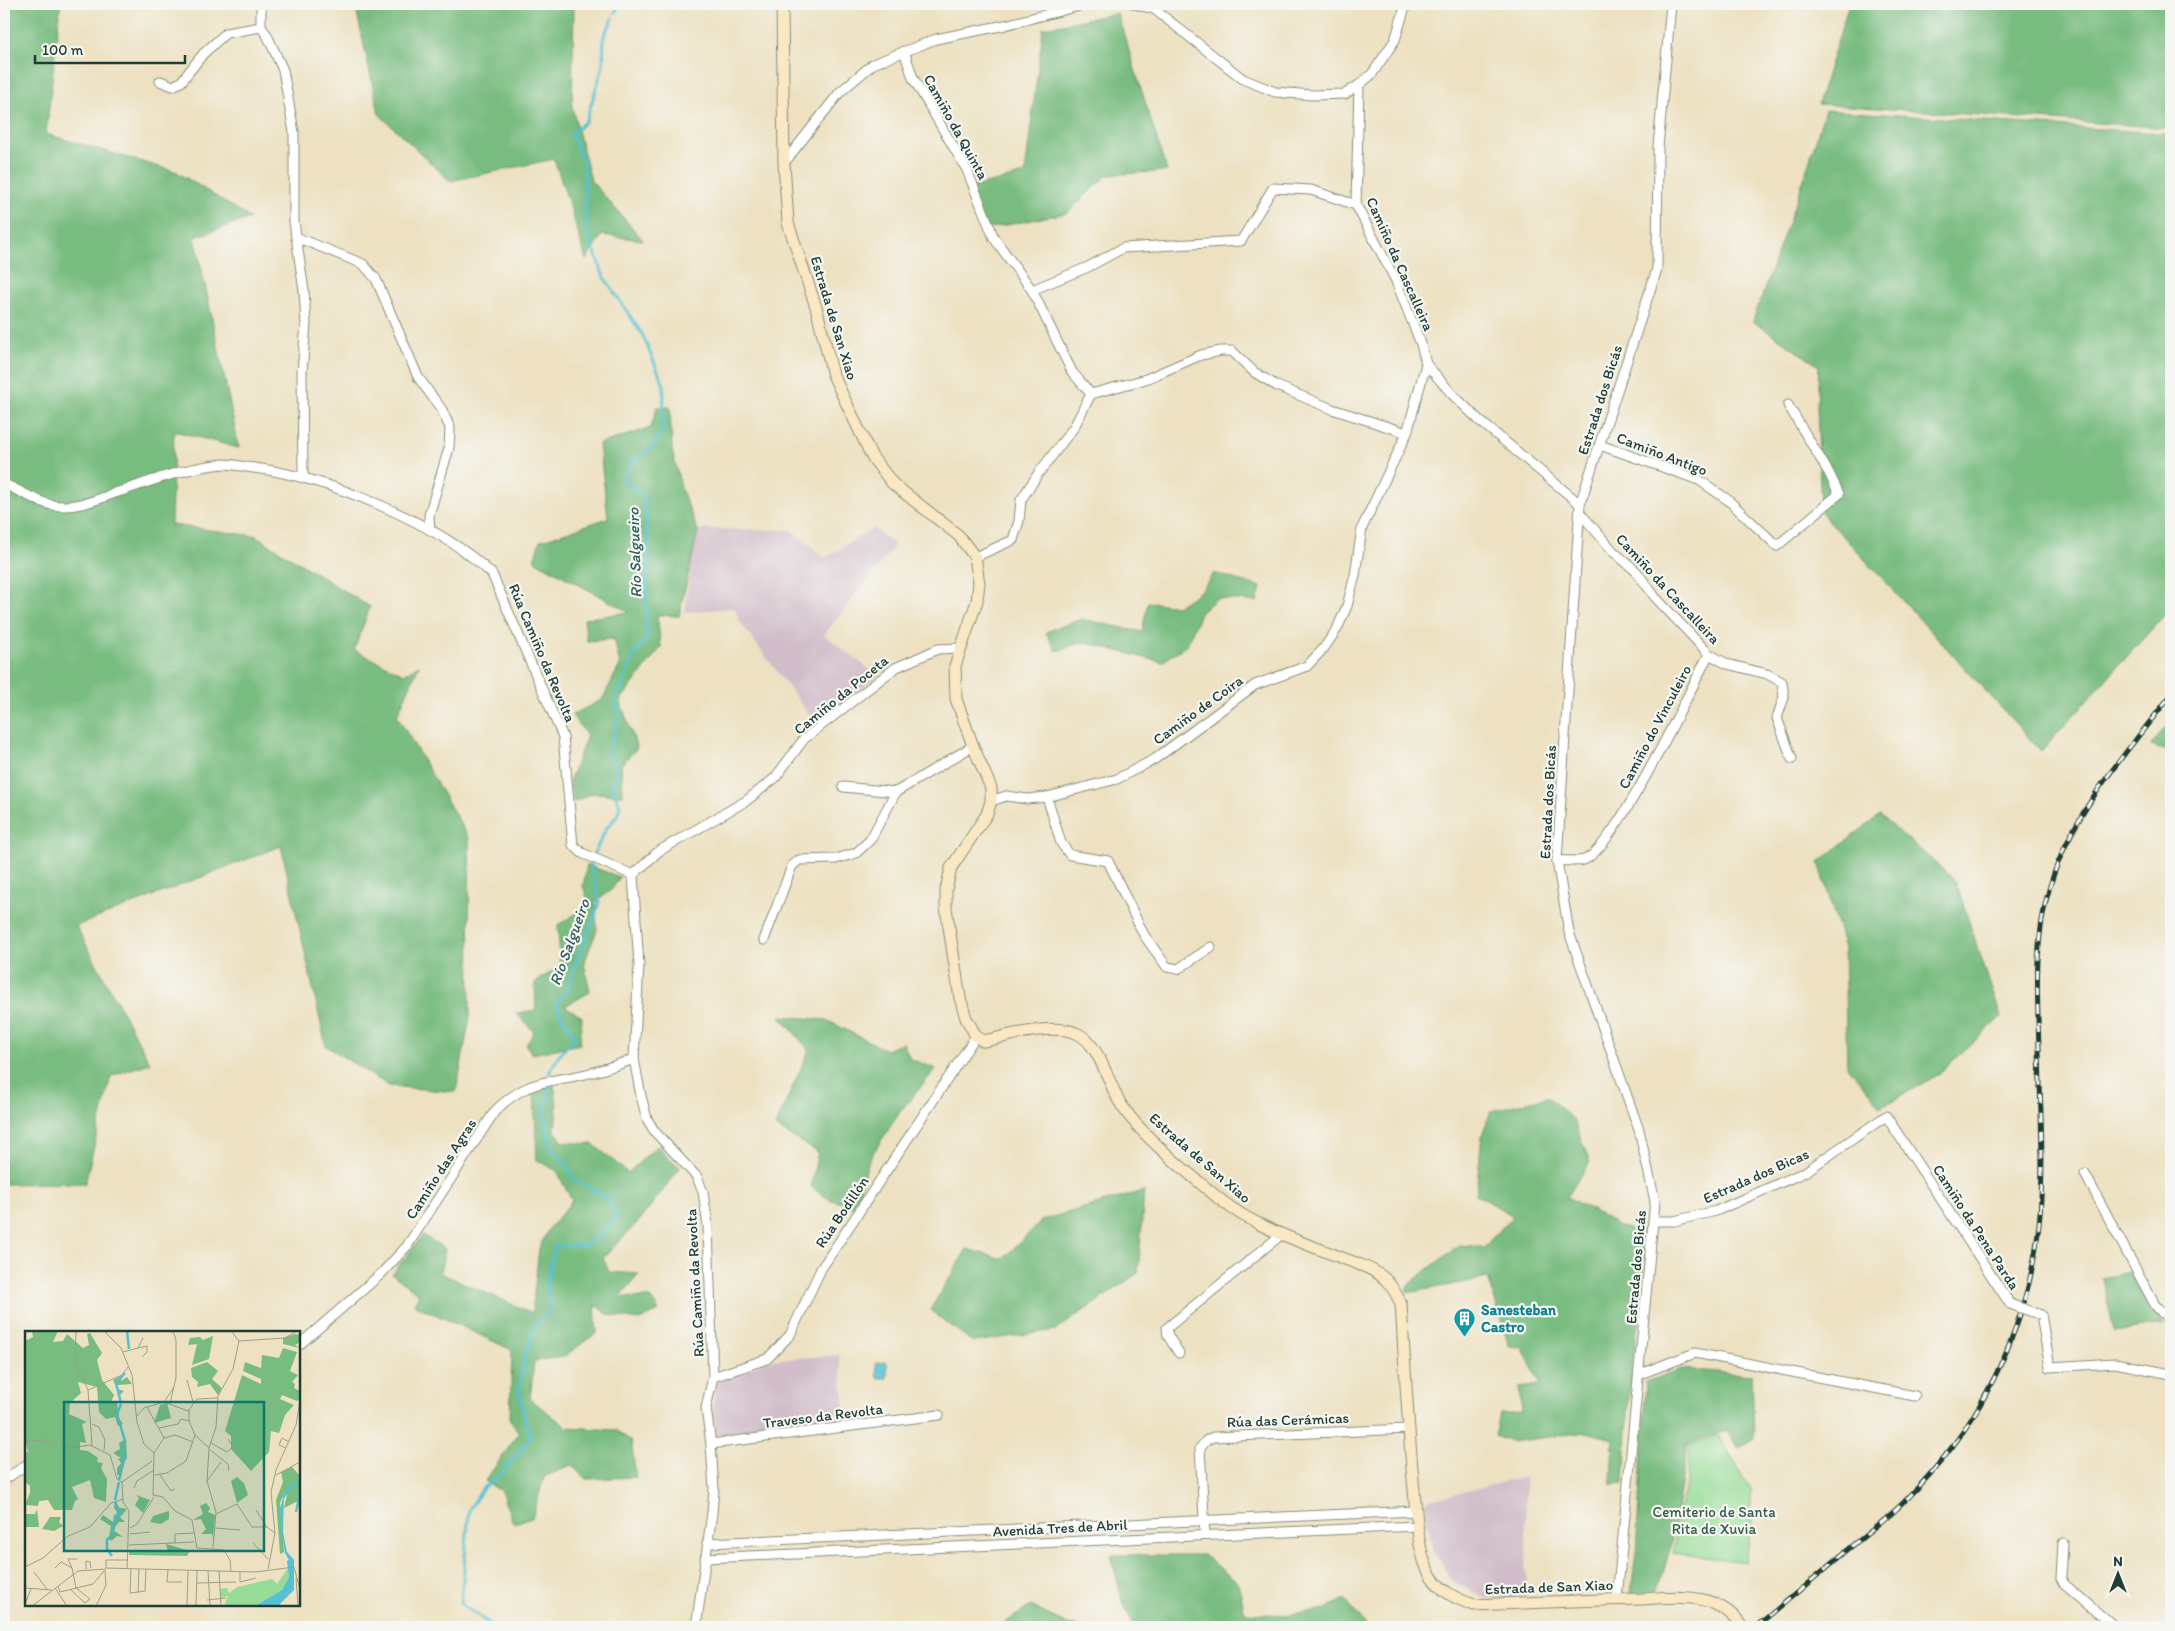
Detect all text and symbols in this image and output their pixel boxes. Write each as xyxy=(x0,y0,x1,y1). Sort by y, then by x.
scale bar xyxy=(35,32,185,64)
text: 100 m xyxy=(42,41,84,59)
street label: Camiño da Quinta xyxy=(920,71,992,183)
street label: Camiño da Cascalleira xyxy=(1362,194,1438,334)
street label: Estrada de San Xiao xyxy=(807,254,861,382)
street label: Estrada dos Bicás xyxy=(1574,343,1626,457)
street label: Camiño Antigo xyxy=(1614,428,1710,480)
water label: Río Salgueiro xyxy=(623,507,646,598)
street label: Camiño da Cascalleira xyxy=(1612,530,1724,648)
street label: Rúa Camiño da Revolta xyxy=(505,581,580,725)
street label: Camiño da Poceta xyxy=(790,651,892,739)
street label: Camiño do Vinculeiro xyxy=(1615,662,1695,792)
street label: Camiño de Coira xyxy=(1150,671,1247,749)
street label: Estrada dos Bicás xyxy=(1536,744,1560,859)
water label: Río Salgueiro xyxy=(545,896,594,988)
street label: Estrada de San Xiao xyxy=(1146,1109,1254,1207)
street label: Camiño das Agras xyxy=(402,1115,480,1223)
street label: Estrada dos Bicas xyxy=(1700,1145,1812,1207)
street label: Camiño da Pena Parda xyxy=(1929,1161,2024,1294)
street label: Rúa Bodillón xyxy=(812,1172,873,1251)
street label: Rúa Camiño da Revolta xyxy=(682,1208,708,1358)
street label: Estrada dos Bicás xyxy=(1622,1209,1650,1325)
place label: Sanesteban Castro xyxy=(1481,1301,1557,1336)
building icon: Sanesteban Castro xyxy=(1453,1307,1477,1338)
inset map xyxy=(25,1331,300,1606)
street label: Traveso da Revolta xyxy=(762,1400,884,1432)
street label: Rúa das Cerámicas xyxy=(1227,1409,1350,1431)
park label: Cemiterio de Santa Rita de Xuvia xyxy=(1652,1503,1776,1538)
street label: Avenida Tres de Abril xyxy=(992,1515,1129,1541)
north arrow xyxy=(2092,1548,2142,1598)
text: N xyxy=(2113,1553,2123,1570)
street label: Estrada de San Xiao xyxy=(1484,1576,1614,1598)

